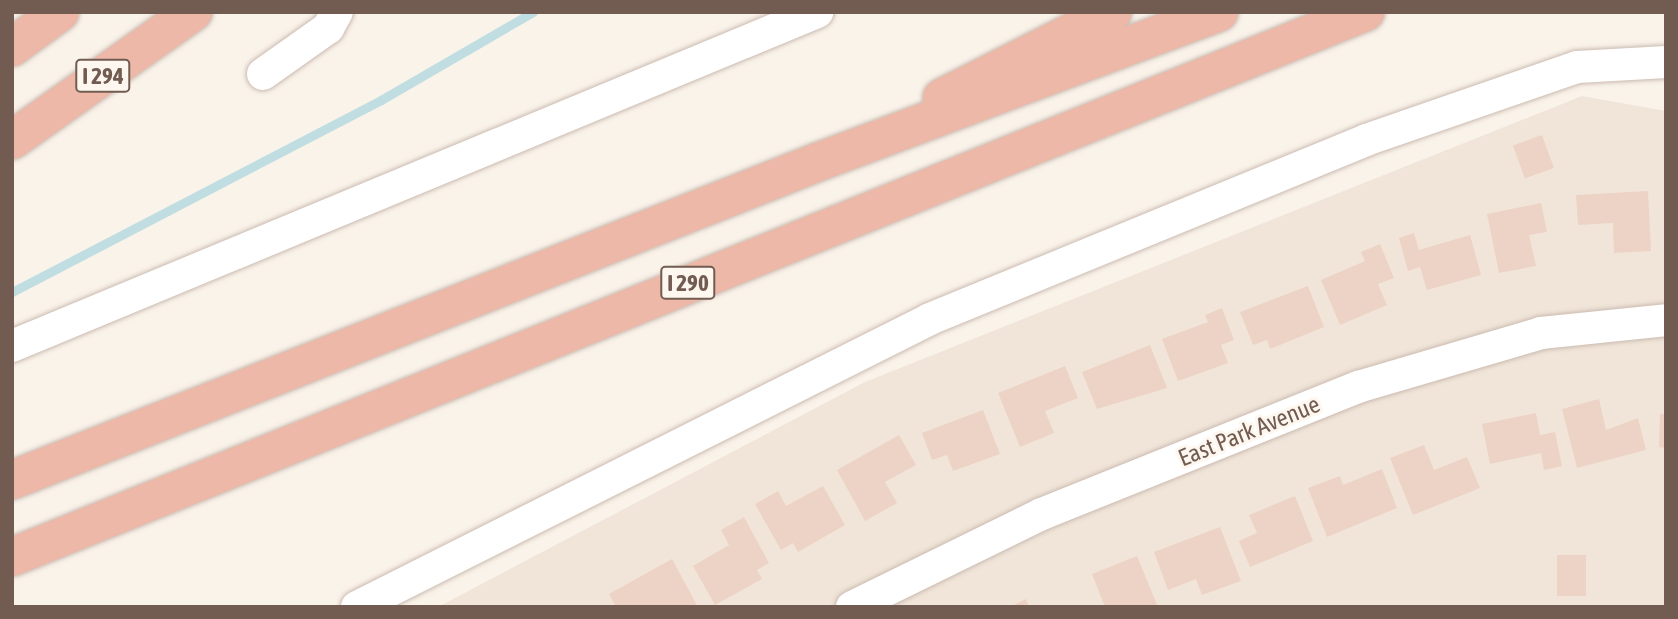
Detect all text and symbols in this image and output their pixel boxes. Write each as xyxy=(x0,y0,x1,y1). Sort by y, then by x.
road number: I 294 xyxy=(75,57,131,96)
road number: I 290 xyxy=(660,264,716,302)
street label: East Park Avenue xyxy=(1174,390,1324,472)

